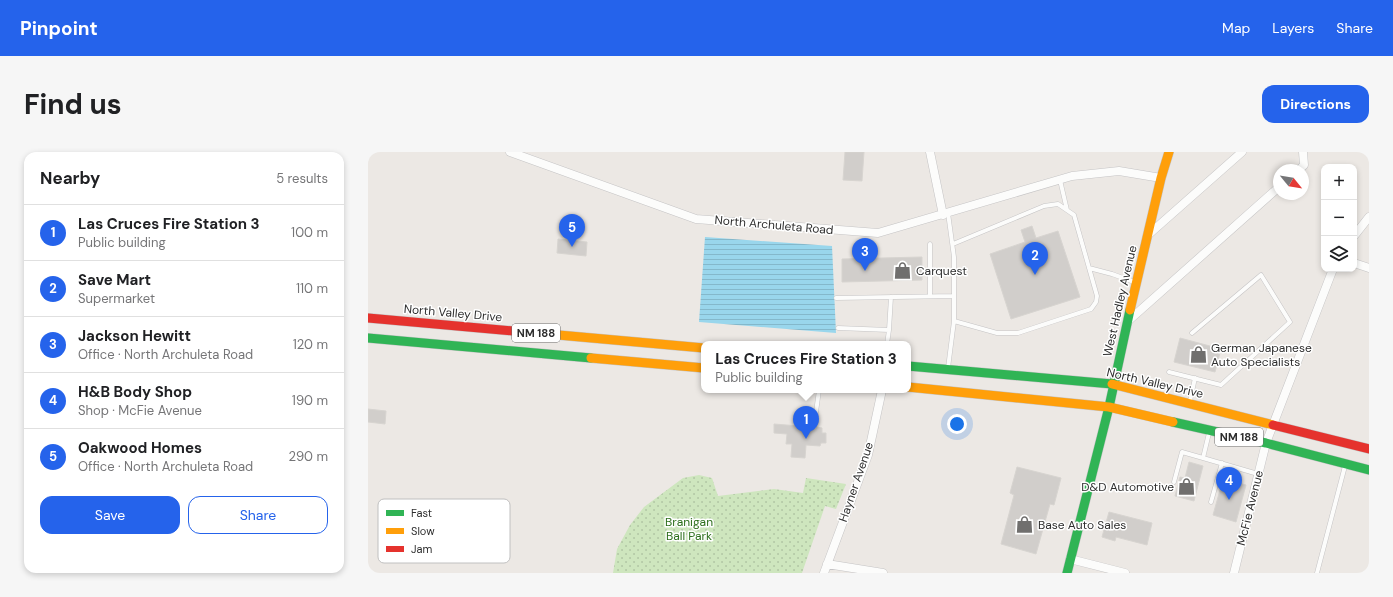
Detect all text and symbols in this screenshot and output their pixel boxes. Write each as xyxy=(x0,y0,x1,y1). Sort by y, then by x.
text: Pinpoint xyxy=(20,16,98,41)
text: Map xyxy=(1222,19,1250,37)
text: Layers xyxy=(1272,19,1314,37)
text: Share xyxy=(1336,19,1373,37)
button: Directions xyxy=(1262,85,1369,123)
text: Find us xyxy=(24,86,122,123)
north arrow xyxy=(1273,164,1309,200)
map controls xyxy=(1321,164,1357,272)
button: + xyxy=(1321,164,1357,200)
text: Nearby xyxy=(40,167,100,189)
text: 5 results xyxy=(276,170,328,187)
button: − xyxy=(1321,200,1357,236)
street label: North Archuleta Road xyxy=(714,212,834,238)
text: Las Cruces Fire Station 3 xyxy=(78,214,260,234)
pin: 5 xyxy=(559,214,585,247)
text: 1 xyxy=(51,224,55,241)
text: 100 m xyxy=(291,224,328,241)
text: Public building xyxy=(78,234,166,251)
button: layers xyxy=(1321,236,1357,272)
pin: 3 xyxy=(852,238,878,271)
pin: 2 xyxy=(1022,242,1048,275)
street label: West Hadley Avenue xyxy=(1099,244,1141,358)
shop icon: Carquest xyxy=(893,261,913,281)
place label: Carquest xyxy=(916,263,967,279)
text: Save Mart xyxy=(78,270,151,290)
text: 2 xyxy=(49,280,57,297)
text: 110 m xyxy=(296,280,328,297)
text: Supermarket xyxy=(78,290,155,307)
street label: North Valley Drive xyxy=(403,301,503,325)
road number: NM 188 xyxy=(512,324,560,342)
text: Jackson Hewitt xyxy=(78,326,191,346)
text: 3 xyxy=(49,336,57,353)
text: 120 m xyxy=(293,336,328,353)
place label: German Japanese Auto Specialists xyxy=(1211,340,1312,370)
popup xyxy=(701,341,911,393)
shop icon: German Japanese Auto Specialists xyxy=(1188,345,1208,365)
text: Office · North Archuleta Road xyxy=(78,346,253,363)
text: Las Cruces Fire Station 3 xyxy=(715,349,897,369)
street label: North Valley Drive xyxy=(1105,364,1205,402)
text: Public building xyxy=(715,369,803,386)
text: H&B Body Shop xyxy=(78,382,192,402)
text: 4 xyxy=(49,392,57,409)
text: 190 m xyxy=(292,392,328,409)
text: Shop · McFie Avenue xyxy=(78,402,202,419)
pin: 1 xyxy=(793,406,819,439)
your location xyxy=(947,414,967,434)
road number: NM 188 xyxy=(1215,428,1263,446)
text: Oakwood Homes xyxy=(78,438,202,458)
street label: Hayner Avenue xyxy=(835,440,877,524)
text: 5 xyxy=(49,448,57,465)
text: 290 m xyxy=(289,448,328,465)
text: Office · North Archuleta Road xyxy=(78,458,253,475)
pin: 4 xyxy=(1216,467,1242,500)
street label: McFie Avenue xyxy=(1233,469,1267,547)
shop icon: D&D Automotive xyxy=(1177,477,1197,497)
place label: D&D Automotive xyxy=(1081,479,1174,495)
button: Save xyxy=(40,496,180,534)
button: Share xyxy=(188,496,328,534)
legend xyxy=(378,499,510,563)
text: Fast xyxy=(411,506,432,520)
park label: Branigan Ball Park xyxy=(665,514,713,544)
shop icon: Base Auto Sales xyxy=(1015,515,1035,535)
place label: Base Auto Sales xyxy=(1038,517,1126,533)
text: Slow xyxy=(411,524,435,538)
text: Jam xyxy=(411,542,432,556)

